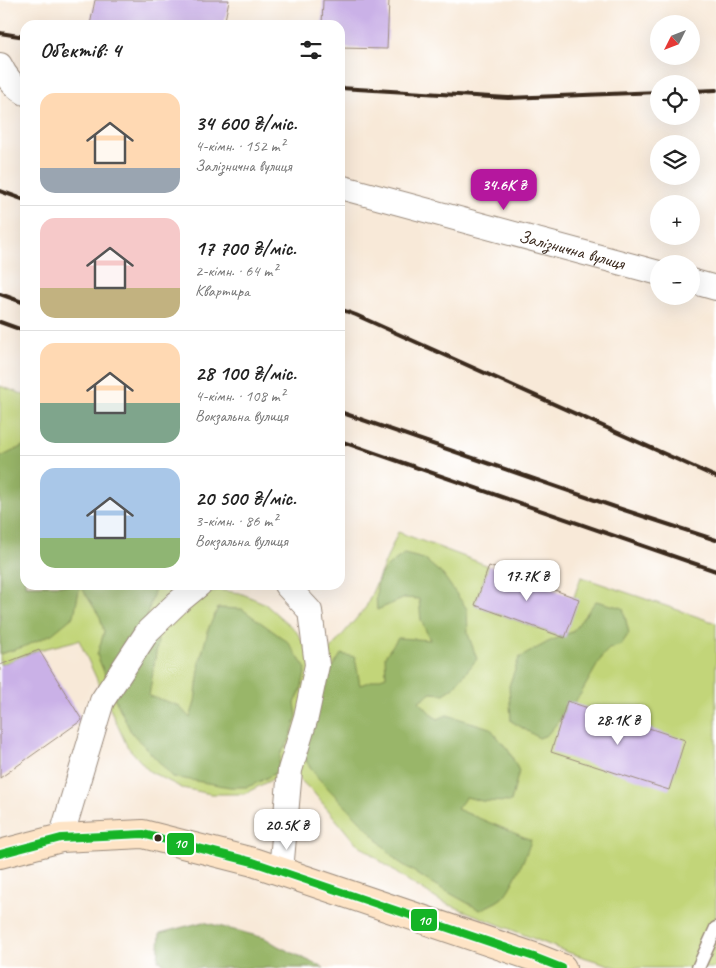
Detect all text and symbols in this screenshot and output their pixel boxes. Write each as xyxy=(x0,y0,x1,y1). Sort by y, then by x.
north arrow xyxy=(650,15,700,65)
map controls xyxy=(650,15,700,305)
icon: filters xyxy=(297,36,325,64)
text: Об’єктів: 4 xyxy=(40,37,121,63)
button: locate xyxy=(650,75,700,125)
text: 34 600 ₴/міс. xyxy=(195,110,297,136)
icon: home xyxy=(80,113,140,173)
button: layers xyxy=(650,135,700,185)
text: 4-кімн. · 152 m² xyxy=(195,136,285,156)
text: Залізнична вулиця xyxy=(195,156,291,176)
pin: 34.6K ₴ xyxy=(458,168,550,211)
text: 34.6K ₴ xyxy=(482,175,526,195)
button: + xyxy=(650,195,700,245)
street label: Залізнична вулиця xyxy=(516,225,628,275)
text: 17 700 ₴/міс. xyxy=(195,235,296,261)
icon: home xyxy=(80,238,140,298)
button: − xyxy=(650,255,700,305)
text: 2-кімн. · 64 m² xyxy=(195,261,277,281)
text: Квартира xyxy=(195,281,250,301)
text: 28 100 ₴/міс. xyxy=(195,360,296,386)
icon: home xyxy=(80,363,140,423)
text: 4-кімн. · 108 m² xyxy=(195,386,285,406)
text: Вокзальна вулиця xyxy=(195,406,288,426)
text: 20 500 ₴/міс. xyxy=(195,485,296,511)
icon: home xyxy=(80,488,140,548)
text: 3-кімн. · 86 m² xyxy=(195,511,277,531)
text: Вокзальна вулиця xyxy=(195,531,288,551)
pin: 17.7K ₴ xyxy=(481,560,573,602)
text: 17.7K ₴ xyxy=(505,566,549,586)
pin: 28.1K ₴ xyxy=(572,704,664,746)
text: 28.1K ₴ xyxy=(596,710,640,730)
pin: 20.5K ₴ xyxy=(241,808,333,851)
text: 20.5K ₴ xyxy=(265,815,309,835)
line badge: 10 xyxy=(166,832,195,856)
unlabelled marker xyxy=(153,833,163,843)
text: 10 xyxy=(174,835,188,852)
line badge: 10 xyxy=(410,908,438,932)
text: 10 xyxy=(418,912,432,929)

